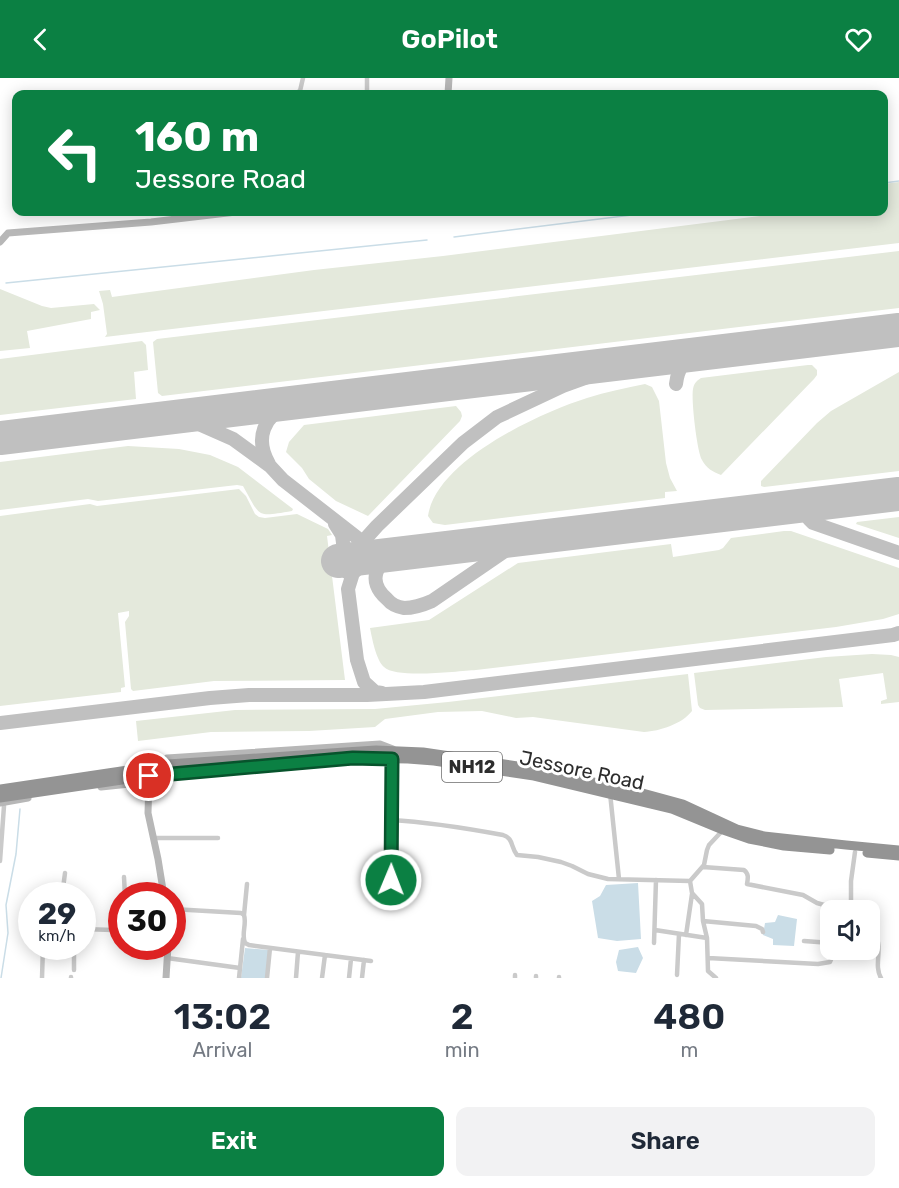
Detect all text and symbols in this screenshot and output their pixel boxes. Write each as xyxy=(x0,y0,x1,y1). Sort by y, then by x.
icon: back xyxy=(24,23,57,56)
text: GoPilot xyxy=(401,23,498,55)
icon: heart xyxy=(842,23,875,56)
text: 160 m xyxy=(135,112,259,162)
icon: left xyxy=(36,114,114,192)
text: Jessore Road xyxy=(135,163,306,195)
street label: Jessore Road xyxy=(518,745,646,795)
pin xyxy=(123,750,174,801)
road number: NH12 xyxy=(442,752,502,782)
icon: arrive xyxy=(132,759,165,792)
position arrow xyxy=(359,848,423,912)
speed limit sign: 30 xyxy=(108,882,186,960)
text: 29 xyxy=(38,896,76,932)
map controls xyxy=(820,900,880,960)
button: sound xyxy=(820,900,880,960)
text: km/h xyxy=(38,927,76,945)
text: 13:02 xyxy=(174,995,271,1038)
text: 2 xyxy=(451,995,474,1038)
text: 480 xyxy=(653,995,725,1038)
text: Arrival xyxy=(192,1038,252,1062)
text: min xyxy=(445,1038,480,1062)
text: m xyxy=(680,1038,698,1062)
button: Exit xyxy=(24,1107,444,1176)
button: Share xyxy=(456,1107,875,1176)

